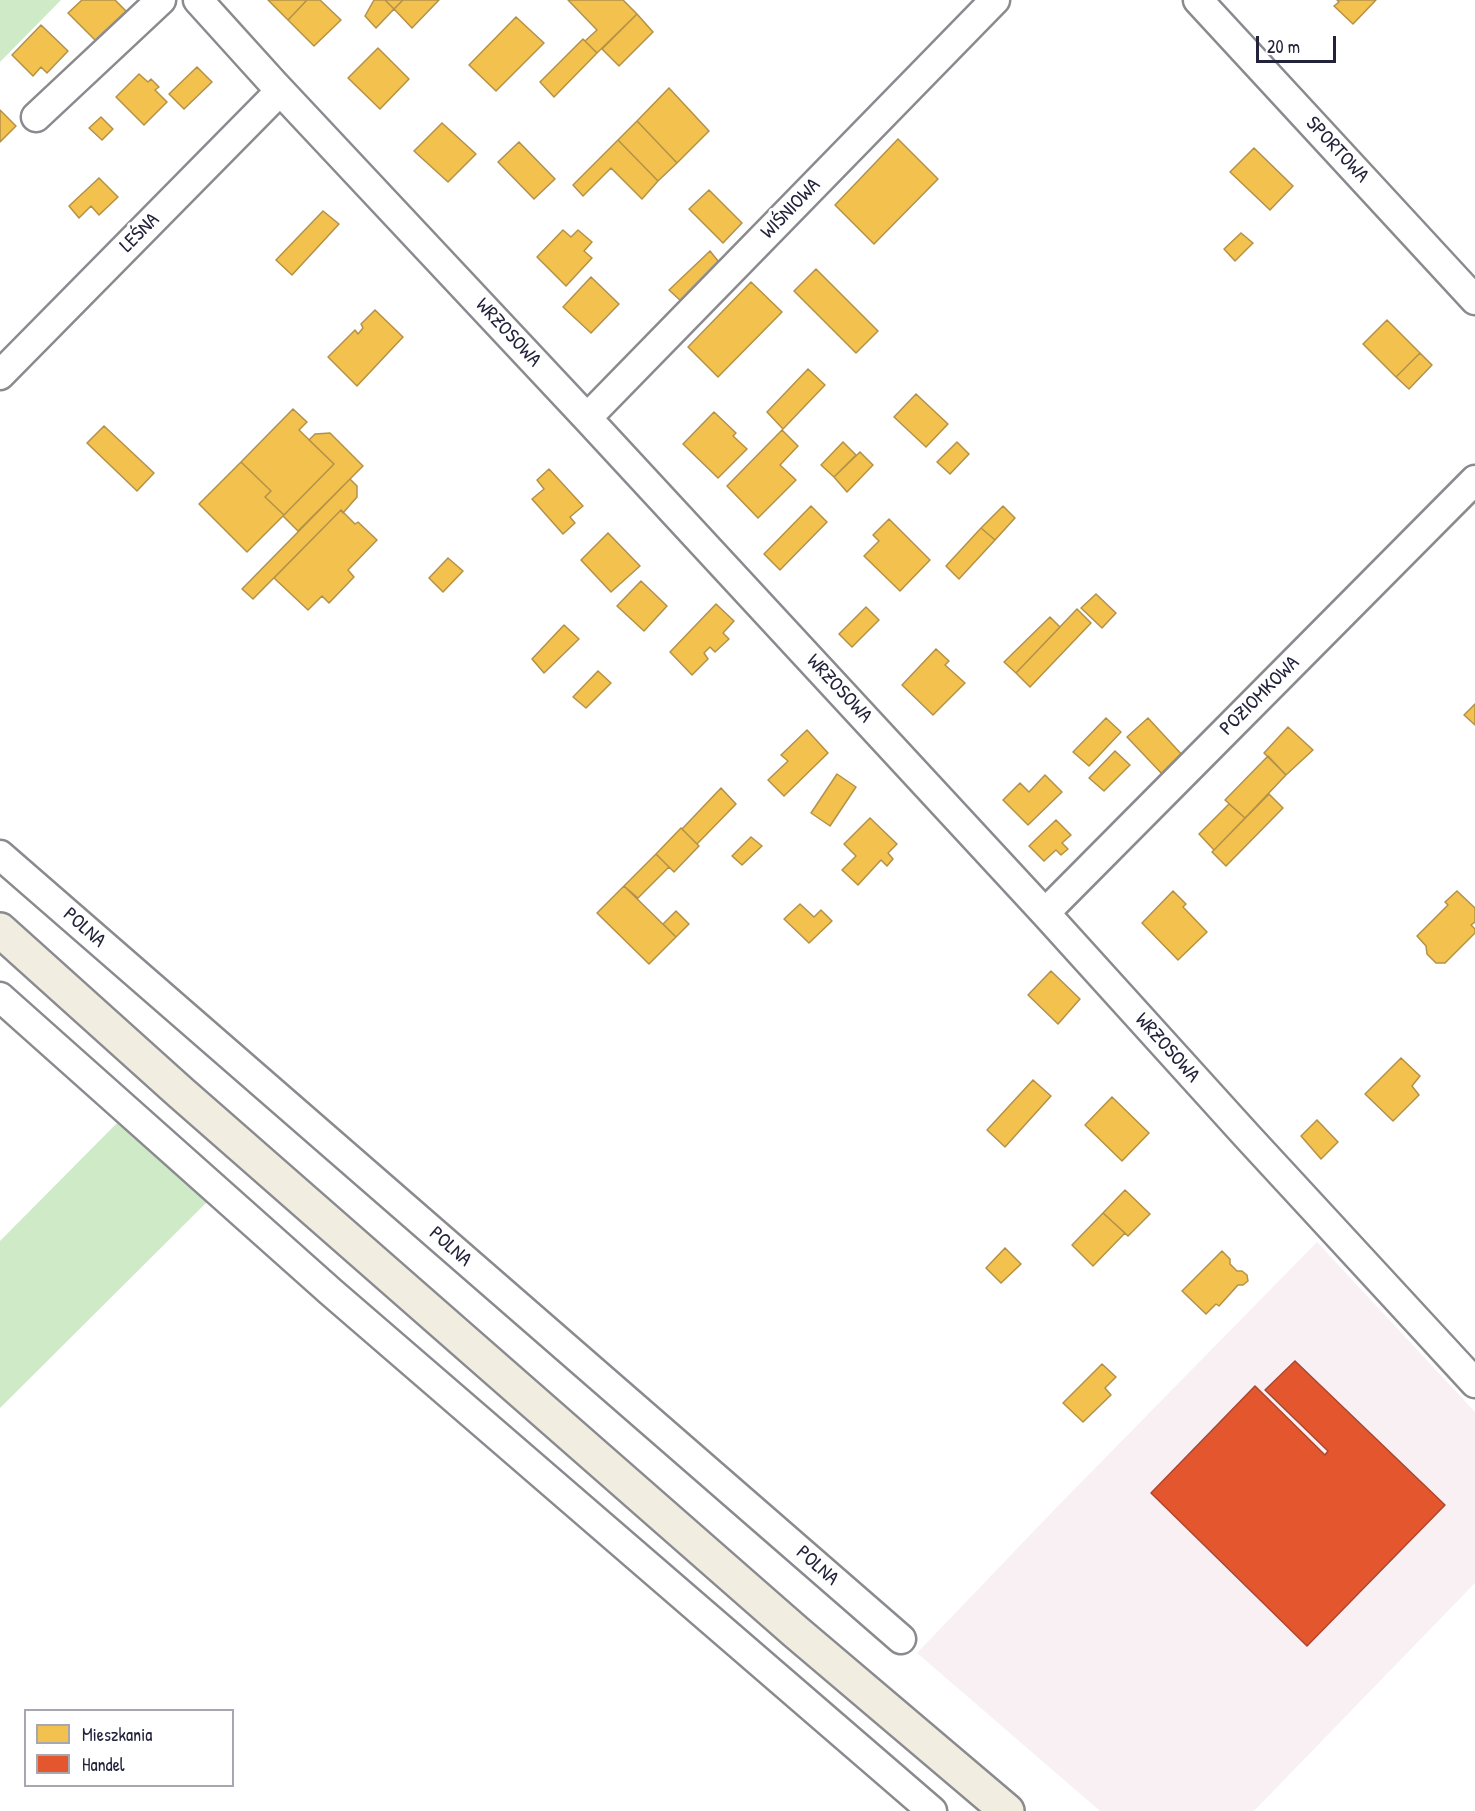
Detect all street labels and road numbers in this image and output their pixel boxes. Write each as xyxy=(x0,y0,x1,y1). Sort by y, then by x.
street label: SPORTOWA xyxy=(1300,112,1374,188)
street label: WIŚNIOWA xyxy=(756,174,826,244)
street label: LEŚNA xyxy=(115,208,165,258)
street label: WRZOSOWA xyxy=(470,294,546,372)
street label: WRZOSOWA xyxy=(801,650,877,728)
street label: POZIOMKOWA xyxy=(1215,651,1305,741)
street label: POLNA xyxy=(58,903,110,953)
street label: WRZOSOWA xyxy=(1130,1008,1204,1088)
street label: POLNA xyxy=(424,1222,476,1272)
street label: POLNA xyxy=(791,1541,843,1591)

